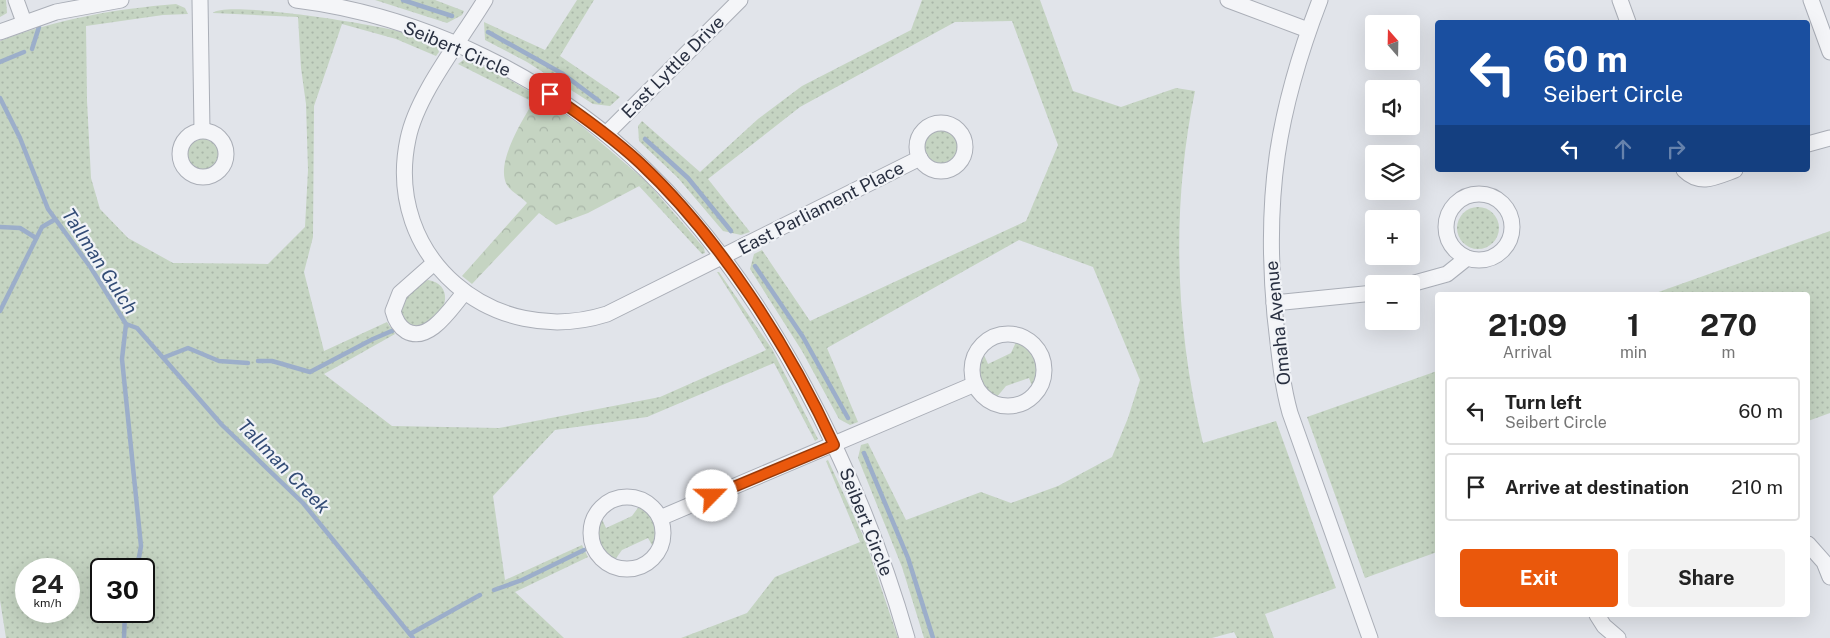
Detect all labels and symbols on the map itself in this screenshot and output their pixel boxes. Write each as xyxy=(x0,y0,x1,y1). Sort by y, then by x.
street label: East Lyttle Drive xyxy=(617,11,728,122)
north arrow xyxy=(1365,15,1420,70)
street label: Seibert Circle xyxy=(400,16,514,81)
pin xyxy=(529,73,571,115)
street label: East Parliament Place xyxy=(734,157,907,258)
water label: Tallman Gulch xyxy=(58,204,142,318)
street label: Omaha Avenue xyxy=(1261,260,1294,386)
water label: Tallman Creek xyxy=(234,414,335,518)
street label: Seibert Circle xyxy=(835,465,898,579)
position arrow xyxy=(685,469,737,521)
speed limit sign: 30 xyxy=(90,558,155,623)

